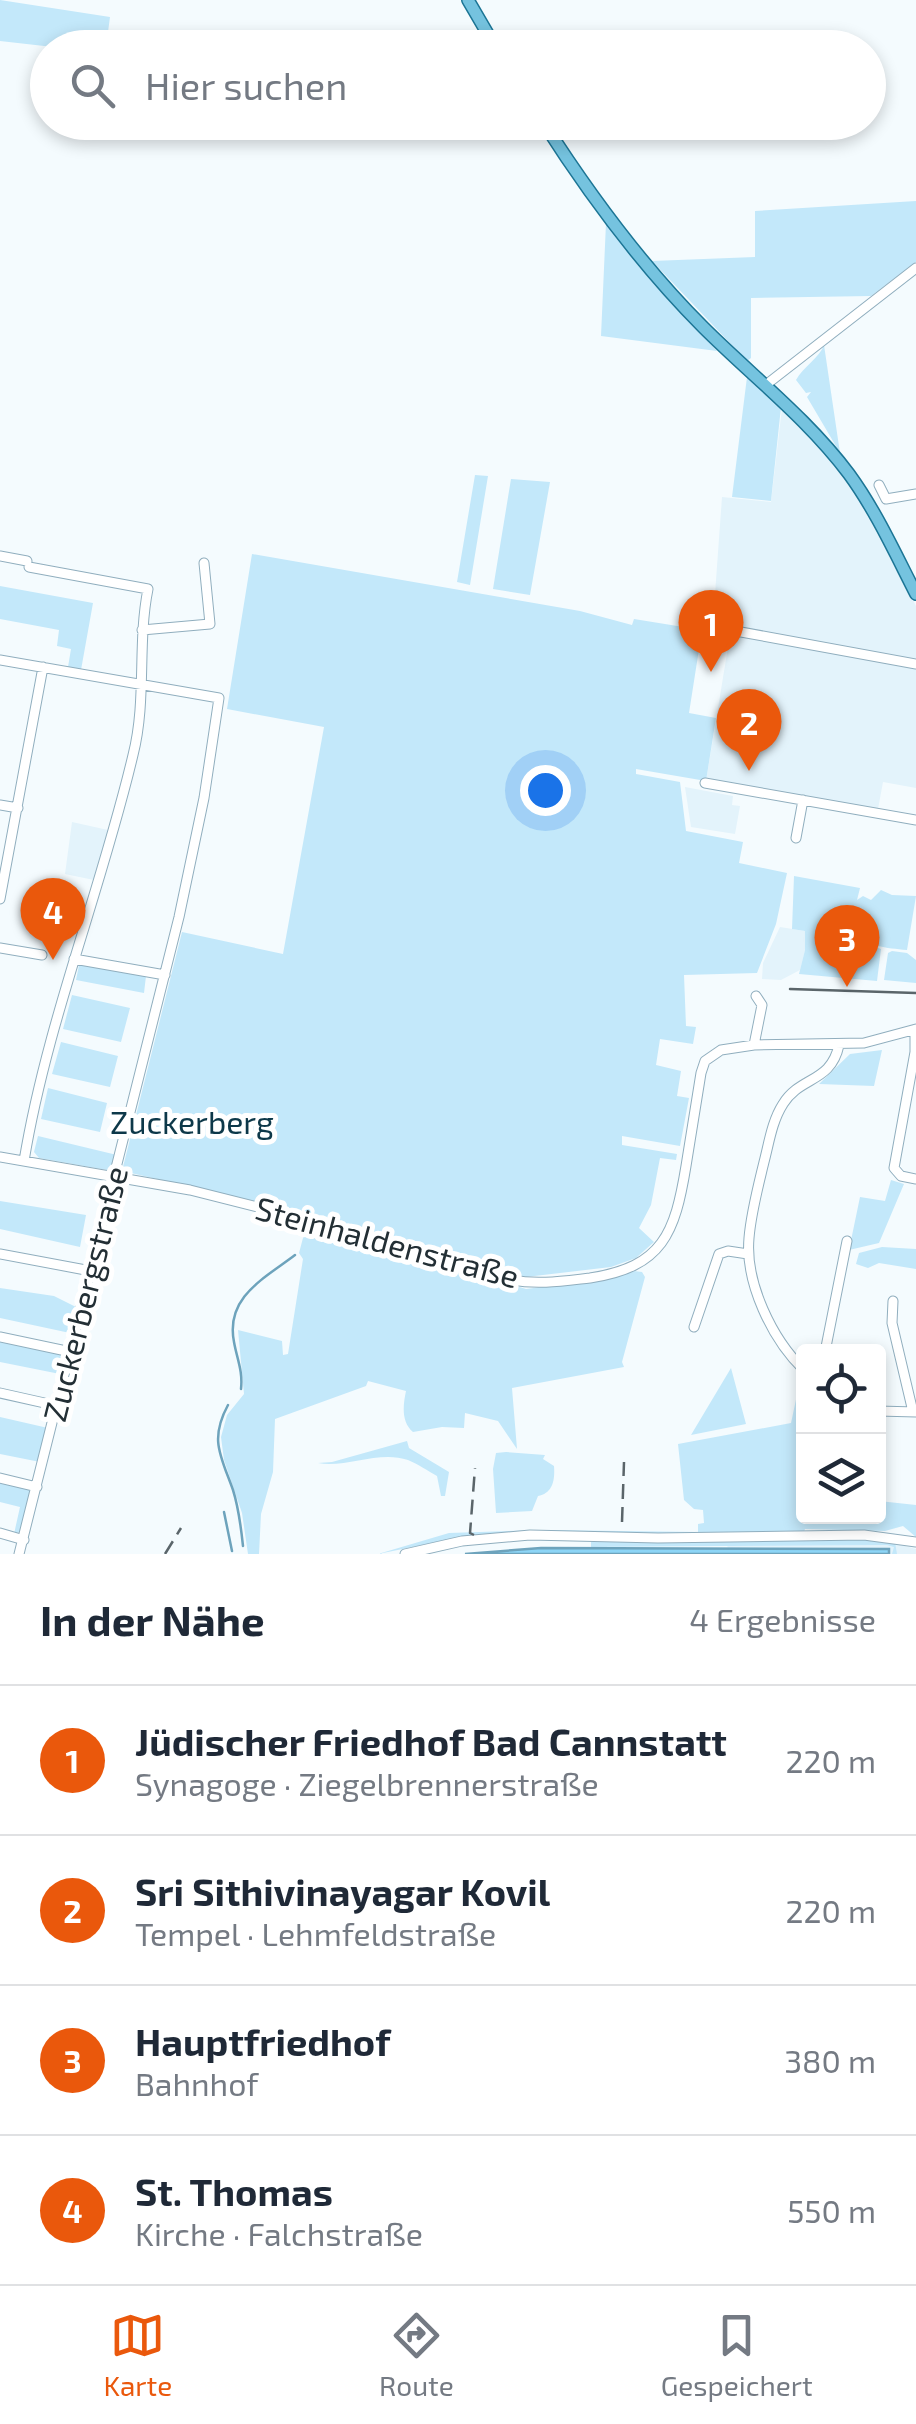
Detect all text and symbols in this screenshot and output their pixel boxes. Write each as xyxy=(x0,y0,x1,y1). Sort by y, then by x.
search box xyxy=(30,30,886,140)
icon: search xyxy=(65,58,120,113)
text: Hier suchen xyxy=(145,62,347,108)
pin: 1 xyxy=(678,590,744,672)
pin: 2 xyxy=(716,688,782,771)
your location xyxy=(520,765,571,816)
pin: 4 xyxy=(20,878,86,960)
pin: 3 xyxy=(814,904,880,987)
park label: Zuckerberg xyxy=(110,1102,274,1140)
street label: Zuckerbergstraße xyxy=(34,1162,134,1425)
street label: Steinhaldenstraße xyxy=(252,1188,523,1295)
map controls xyxy=(796,1344,886,1524)
button: locate xyxy=(796,1344,886,1434)
button: layers xyxy=(796,1434,886,1524)
text: In der Nähe xyxy=(40,1594,265,1644)
text: 4 Ergebnisse xyxy=(689,1600,876,1638)
text: Jüdischer Friedhof Bad Cannstatt xyxy=(135,1718,727,1764)
text: 1 xyxy=(66,1741,79,1779)
text: 220 m xyxy=(786,1741,876,1779)
text: Synagoge · Ziegelbrennerstraße xyxy=(135,1764,599,1802)
text: Sri Sithivinayagar Kovil xyxy=(135,1868,550,1914)
text: 2 xyxy=(63,1891,82,1929)
text: 220 m xyxy=(786,1891,876,1929)
text: Tempel · Lehmfeldstraße xyxy=(135,1914,496,1952)
text: Hauptfriedhof xyxy=(135,2018,391,2064)
text: 3 xyxy=(63,2041,82,2079)
text: 380 m xyxy=(784,2041,876,2079)
text: Bahnhof xyxy=(135,2064,259,2102)
text: St. Thomas xyxy=(135,2168,333,2214)
text: 4 xyxy=(62,2191,83,2229)
text: 550 m xyxy=(787,2191,876,2229)
text: Kirche · Falchstraße xyxy=(135,2214,423,2252)
tab: Karte xyxy=(103,2308,172,2402)
tab: Route xyxy=(379,2308,454,2402)
tab: Gespeichert xyxy=(661,2308,813,2402)

